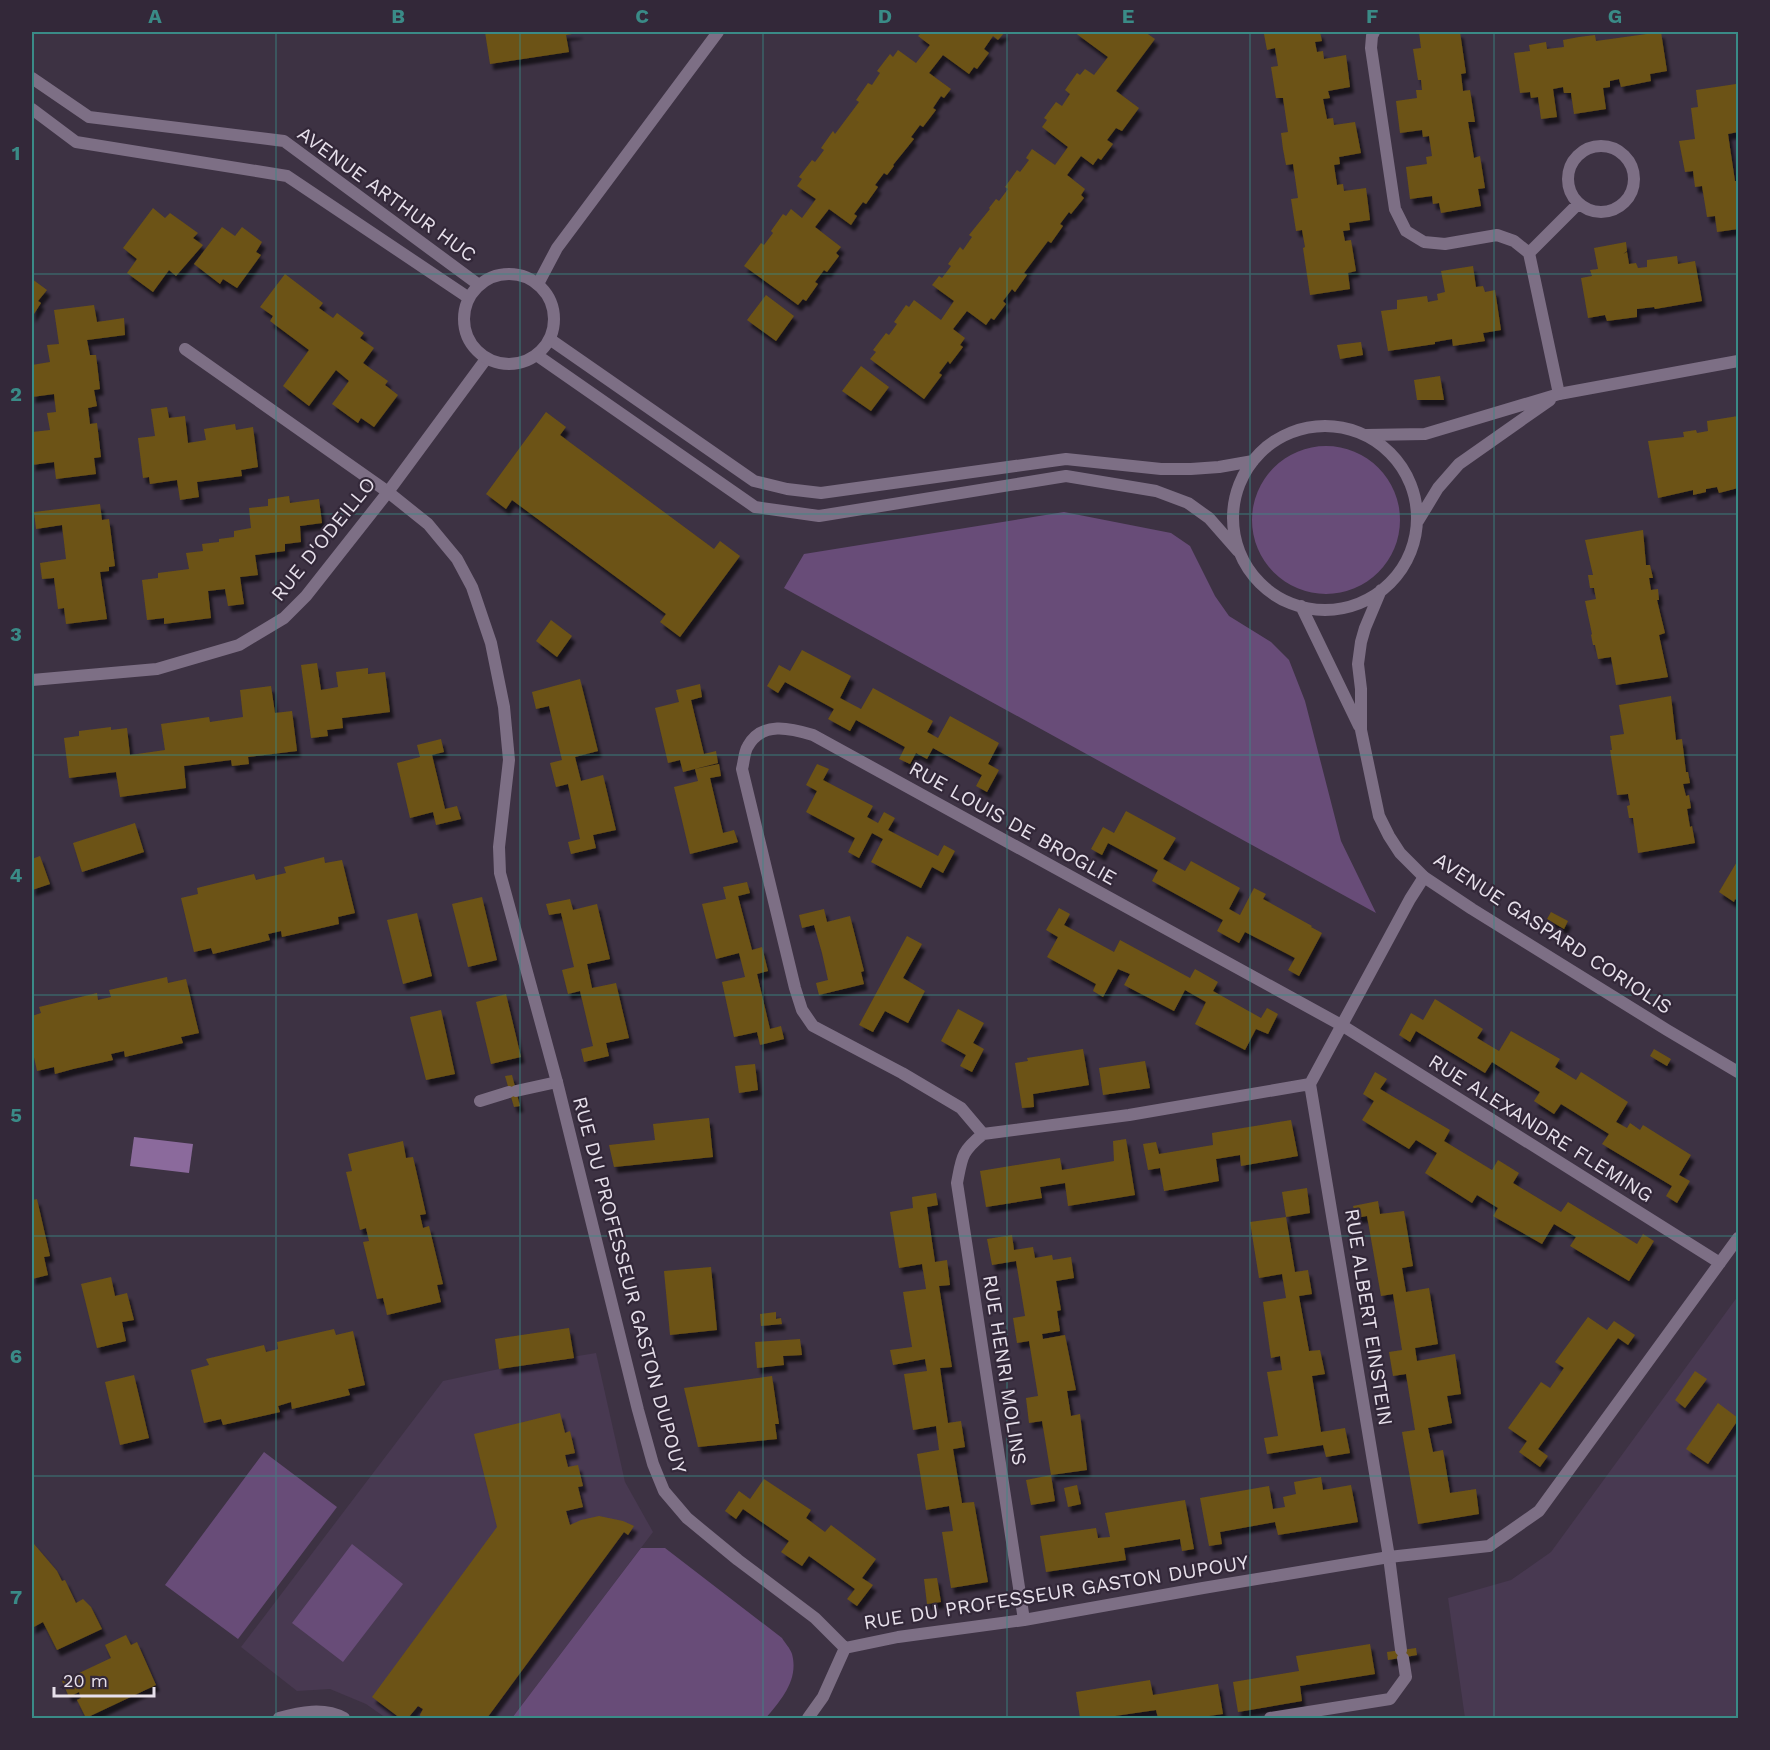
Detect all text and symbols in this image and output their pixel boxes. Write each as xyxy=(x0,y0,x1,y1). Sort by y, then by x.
text: A xyxy=(148,4,162,28)
text: B xyxy=(391,4,405,28)
text: C xyxy=(635,4,649,28)
text: D xyxy=(878,4,892,28)
text: E xyxy=(1122,4,1134,28)
text: F xyxy=(1366,4,1378,28)
text: G xyxy=(1608,4,1622,28)
street label: AVENUE ARTHUR HUC xyxy=(293,121,481,267)
text: 1 xyxy=(12,141,20,165)
text: 2 xyxy=(10,382,22,406)
street label: RUE D'ODEILLO xyxy=(266,472,380,606)
text: 3 xyxy=(10,622,22,646)
street label: RUE LOUIS DE BROGLIE xyxy=(905,756,1121,890)
street label: AVENUE GASPARD CORIOLIS xyxy=(1429,847,1677,1019)
text: 4 xyxy=(10,863,23,887)
street label: RUE ALEXANDRE FLEMING xyxy=(1424,1049,1658,1207)
street label: RUE DU PROFESSEUR GASTON DUPOUY xyxy=(568,1094,692,1477)
text: 5 xyxy=(10,1103,22,1127)
street label: RUE ALBERT EINSTEIN xyxy=(1340,1207,1398,1427)
street label: RUE HENRI MOLINS xyxy=(978,1273,1032,1467)
text: 6 xyxy=(10,1344,22,1368)
street label: RUE DU PROFESSEUR GASTON DUPOUY xyxy=(862,1550,1251,1634)
text: 7 xyxy=(10,1585,22,1609)
scale bar xyxy=(54,1660,154,1698)
text: 20 m xyxy=(63,1670,108,1691)

